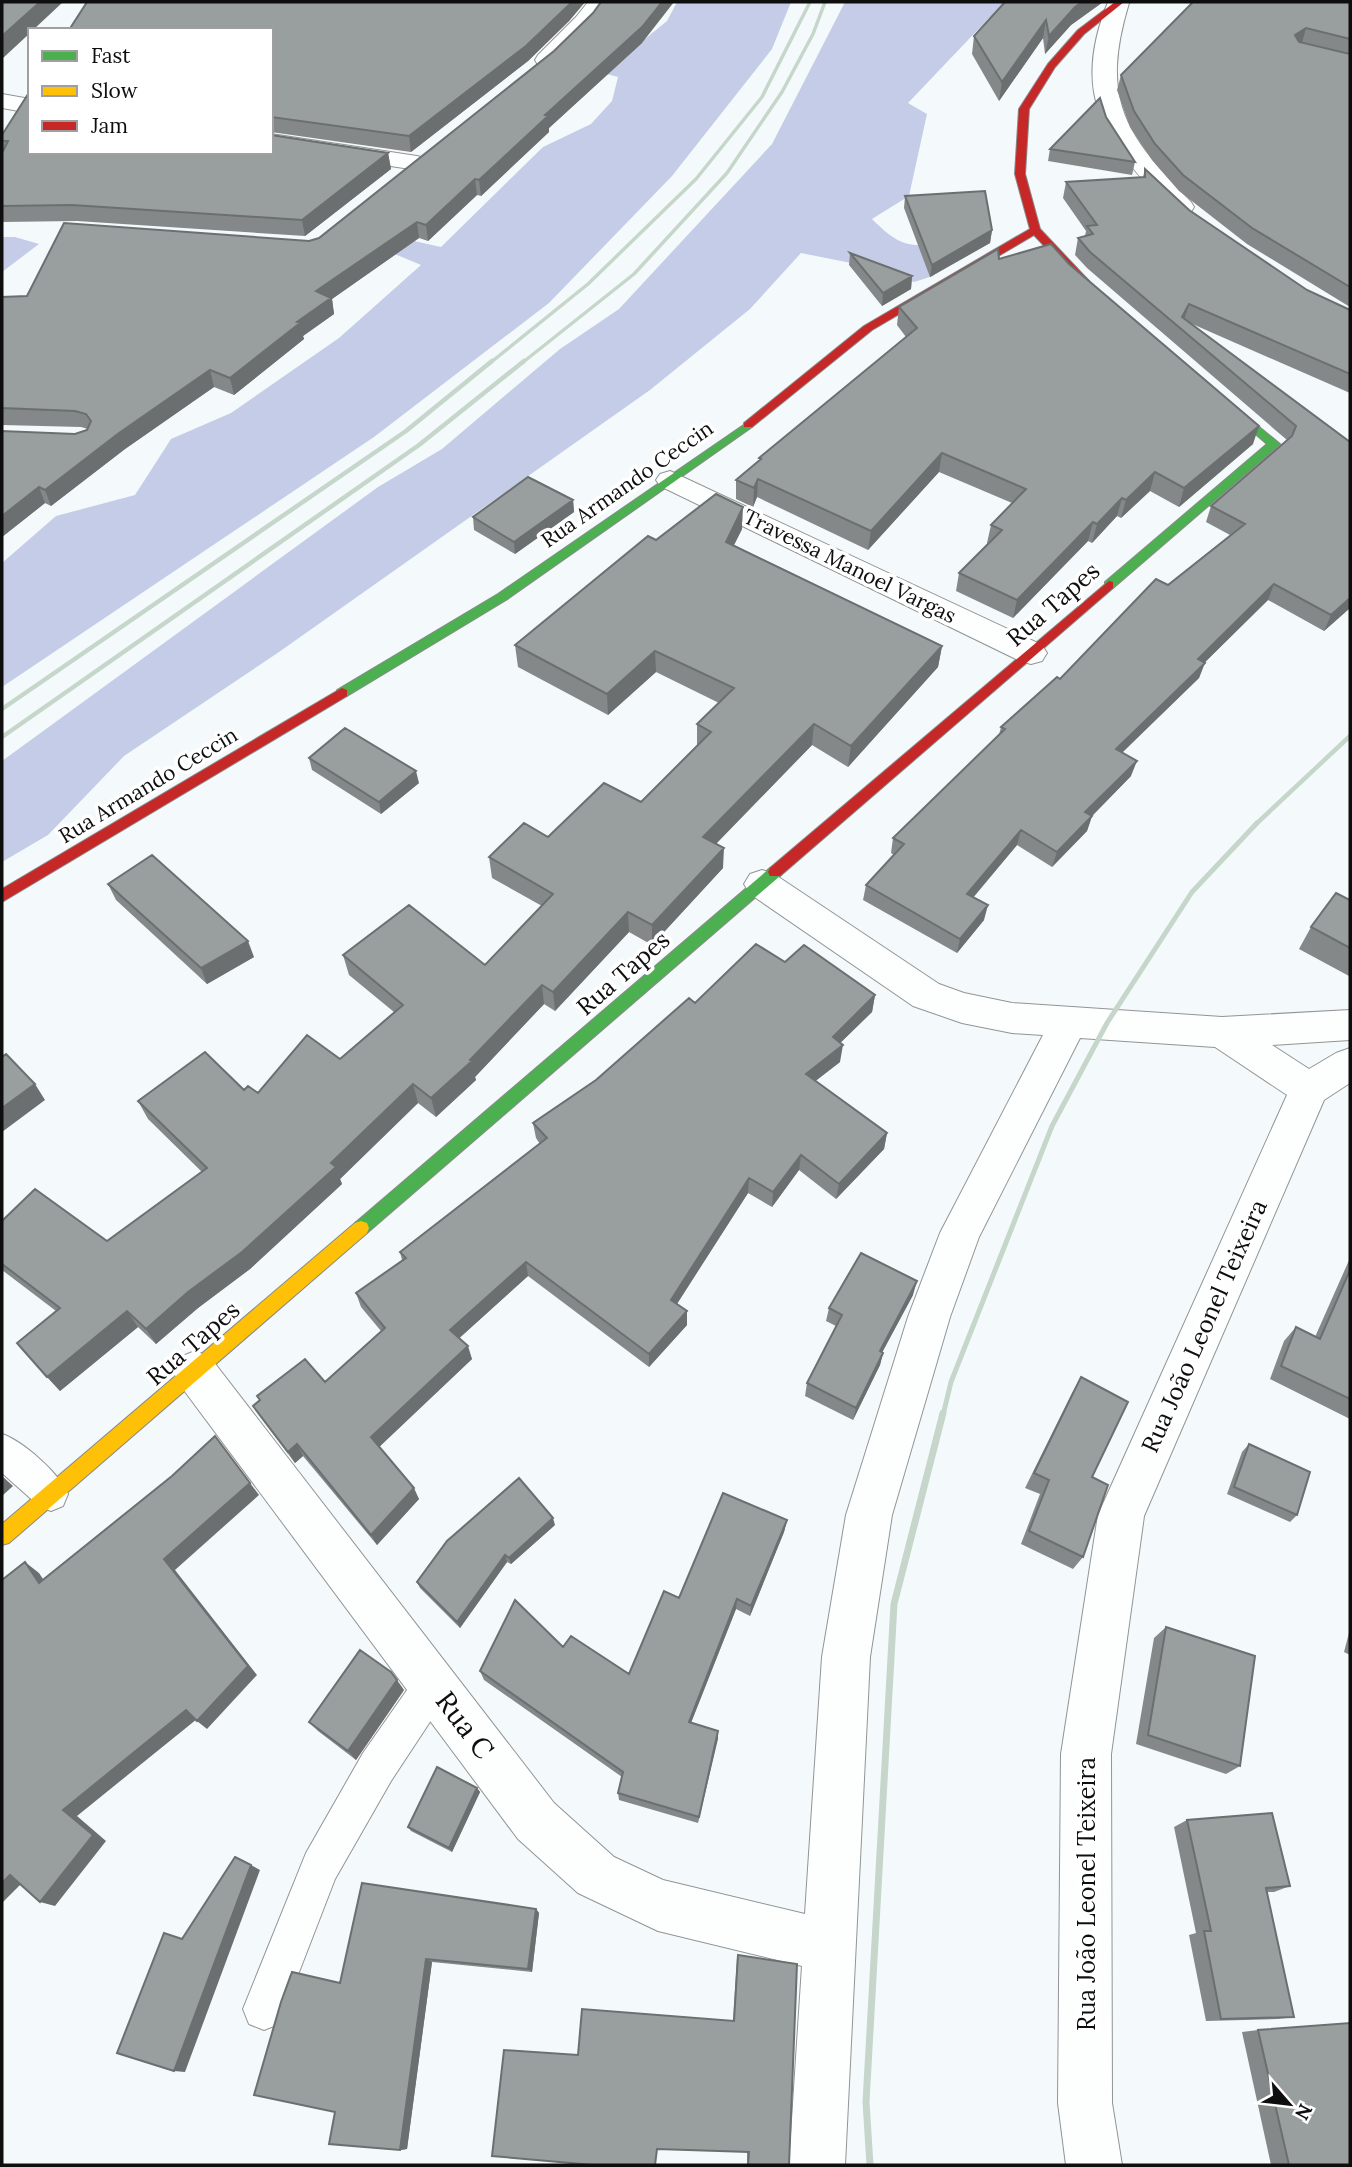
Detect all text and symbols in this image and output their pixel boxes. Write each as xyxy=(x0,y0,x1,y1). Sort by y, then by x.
legend xyxy=(28,28,273,154)
text: Fast xyxy=(91,42,131,69)
text: Slow xyxy=(91,77,138,104)
text: Jam xyxy=(90,112,128,139)
street label: Rua Armando Ceccin xyxy=(536,414,718,554)
street label: Travessa Manoel Vargas xyxy=(739,503,961,629)
street label: Rua Tapes xyxy=(1000,555,1106,653)
street label: Rua Armando Ceccin xyxy=(54,721,243,849)
street label: Rua Tapes xyxy=(570,924,676,1022)
street label: Rua João Leonel Teixeira xyxy=(1134,1195,1274,1457)
street label: Rua Tapes xyxy=(140,1294,246,1392)
street label: Rua C xyxy=(428,1684,502,1766)
street label: Rua João Leonel Teixeira xyxy=(1071,1757,1102,2031)
north arrow xyxy=(1254,2069,1324,2139)
text: N xyxy=(1290,2100,1318,2124)

